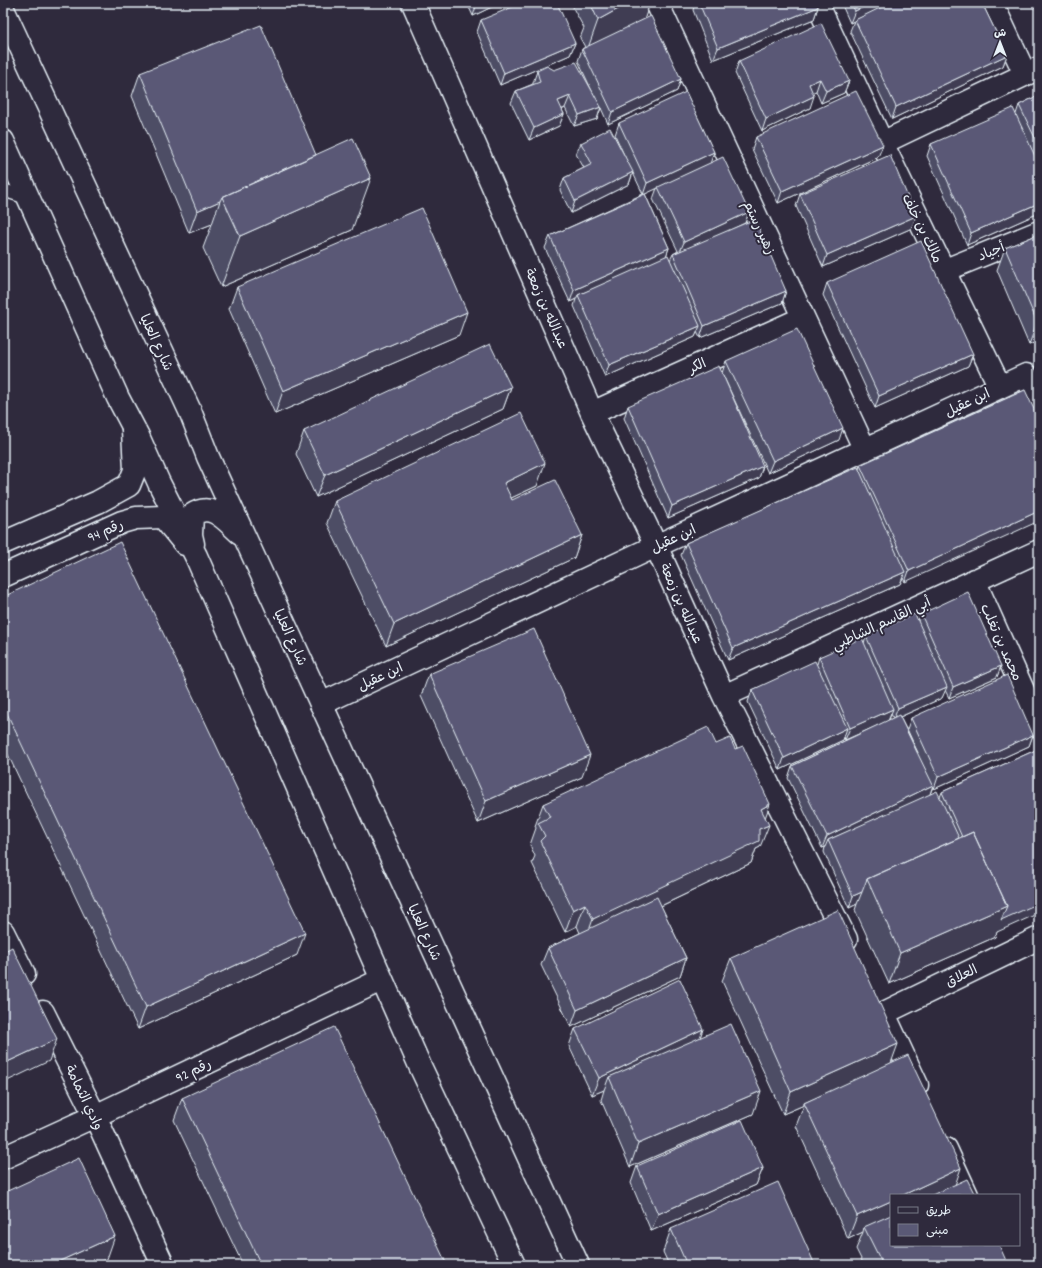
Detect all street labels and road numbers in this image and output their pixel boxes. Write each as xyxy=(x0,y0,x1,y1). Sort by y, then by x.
street label: مالك بن خلف xyxy=(896,191,947,267)
street label: زهير رستم xyxy=(737,197,779,258)
street label: أجياد xyxy=(975,238,1009,267)
street label: عبدالله بن زمعة xyxy=(519,265,572,352)
street label: شارع العليا xyxy=(133,311,177,375)
street label: الكر xyxy=(685,354,710,380)
street label: ابن عقيل xyxy=(942,385,994,423)
street label: رقم 94 xyxy=(85,515,127,548)
street label: ابن عقيل xyxy=(648,521,700,559)
street label: عبدالله بن زمعة xyxy=(654,560,707,647)
street label: أبي القاسم الشاطبي xyxy=(829,593,936,657)
street label: محمد بن تغلب xyxy=(974,601,1026,685)
street label: شارع العليا xyxy=(267,606,311,670)
street label: ابن عقيل xyxy=(355,659,407,697)
street label: شارع العليا xyxy=(401,901,445,965)
street label: العلاق xyxy=(942,960,981,993)
street label: رقم 92 xyxy=(173,1055,215,1089)
street label: وادي الثمامة xyxy=(59,1062,108,1134)

